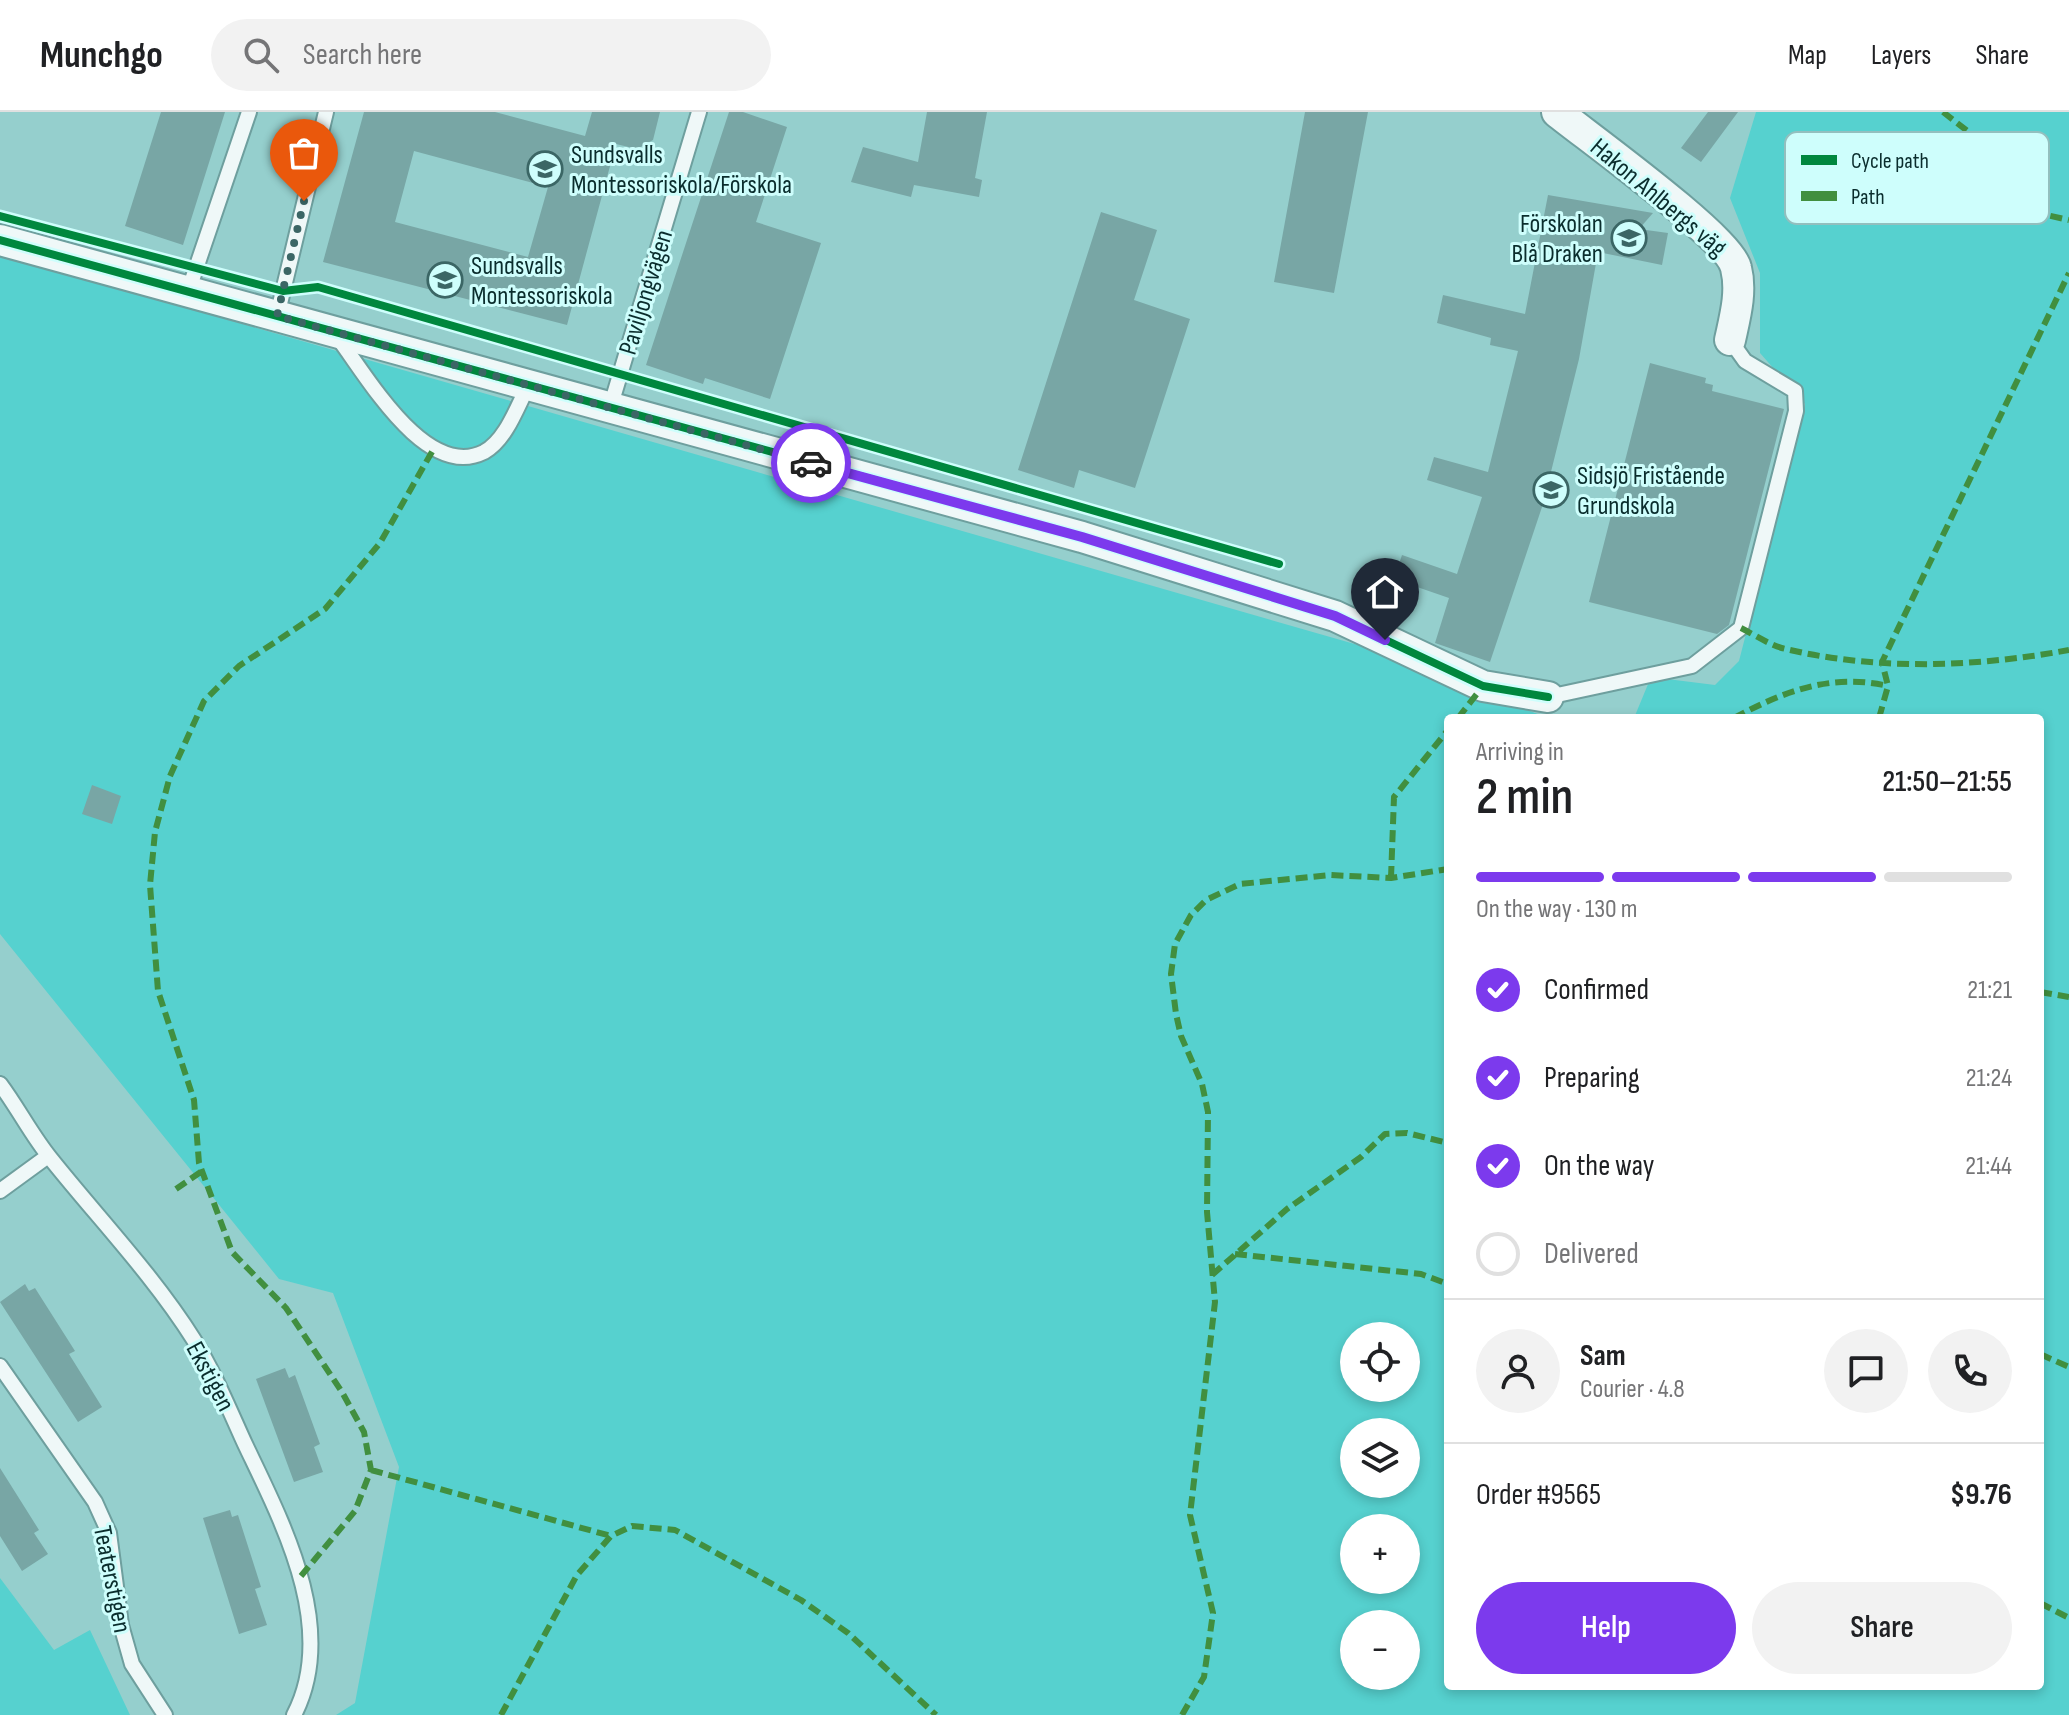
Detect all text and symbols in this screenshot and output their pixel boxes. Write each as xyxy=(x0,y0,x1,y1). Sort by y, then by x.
search box xyxy=(211,19,771,91)
text: Munchgo xyxy=(40,33,163,78)
icon: search xyxy=(239,33,283,77)
text: Search here xyxy=(303,37,422,73)
text: Map xyxy=(1788,39,1827,72)
text: Layers xyxy=(1871,39,1931,72)
text: Share xyxy=(1975,39,2029,72)
pin xyxy=(270,119,338,201)
icon: bag xyxy=(282,131,326,175)
street label: Hakon Ahlbergs väg xyxy=(1584,132,1732,264)
legend xyxy=(1785,132,2049,224)
place label: Sundsvalls Montessoriskola/Förskola xyxy=(571,140,792,201)
text: Cycle path xyxy=(1851,148,1929,175)
school or university icon: Sundsvalls Montessoriskola/Förskola xyxy=(526,150,564,188)
text: Path xyxy=(1851,184,1885,211)
place label: Förskolan Blå Draken xyxy=(1512,209,1603,270)
school or university icon: Förskolan Blå Draken xyxy=(1610,219,1648,257)
street label: Paviljongvägen xyxy=(613,226,680,359)
place label: Sundsvalls Montessoriskola xyxy=(471,251,613,312)
school or university icon: Sundsvalls Montessoriskola xyxy=(426,261,464,299)
courier xyxy=(771,423,851,503)
icon: car xyxy=(789,441,833,485)
place label: Sidsjö Fristående Grundskola xyxy=(1577,461,1725,522)
school or university icon: Sidsjö Fristående Grundskola xyxy=(1532,471,1570,509)
pin xyxy=(1351,558,1419,640)
icon: home xyxy=(1363,570,1407,614)
text: Arriving in xyxy=(1476,737,1564,768)
text: 21:50–21:55 xyxy=(1882,764,2012,800)
text: 2 min xyxy=(1476,766,1573,829)
text: On the way · 130 m xyxy=(1476,894,1638,925)
icon: check xyxy=(1476,968,1520,1012)
text: Confirmed xyxy=(1544,972,1649,1008)
text: 21:21 xyxy=(1967,975,2012,1006)
icon: check xyxy=(1476,1056,1520,1100)
text: Preparing xyxy=(1544,1060,1640,1096)
text: 21:24 xyxy=(1966,1063,2012,1094)
icon: check xyxy=(1476,1144,1520,1188)
text: On the way xyxy=(1544,1148,1654,1184)
text: 21:44 xyxy=(1965,1151,2012,1182)
text: Delivered xyxy=(1544,1236,1639,1272)
map controls xyxy=(1340,1322,1420,1690)
button: locate xyxy=(1340,1322,1420,1402)
button: person xyxy=(1476,1329,1560,1413)
button: chat xyxy=(1824,1329,1908,1413)
button: phone xyxy=(1928,1329,2012,1413)
street label: Ekstigen xyxy=(179,1337,241,1417)
text: Sam xyxy=(1580,1338,1626,1374)
text: Courier · 4.8 xyxy=(1580,1374,1685,1405)
button: layers xyxy=(1340,1418,1420,1498)
text: Order #9565 xyxy=(1476,1477,1601,1513)
text: $9.76 xyxy=(1950,1477,2012,1513)
button: + xyxy=(1340,1514,1420,1594)
street label: Teaterstigen xyxy=(86,1523,137,1635)
button: Help xyxy=(1476,1582,1736,1674)
button: Share xyxy=(1752,1582,2012,1674)
button: − xyxy=(1340,1610,1420,1690)

